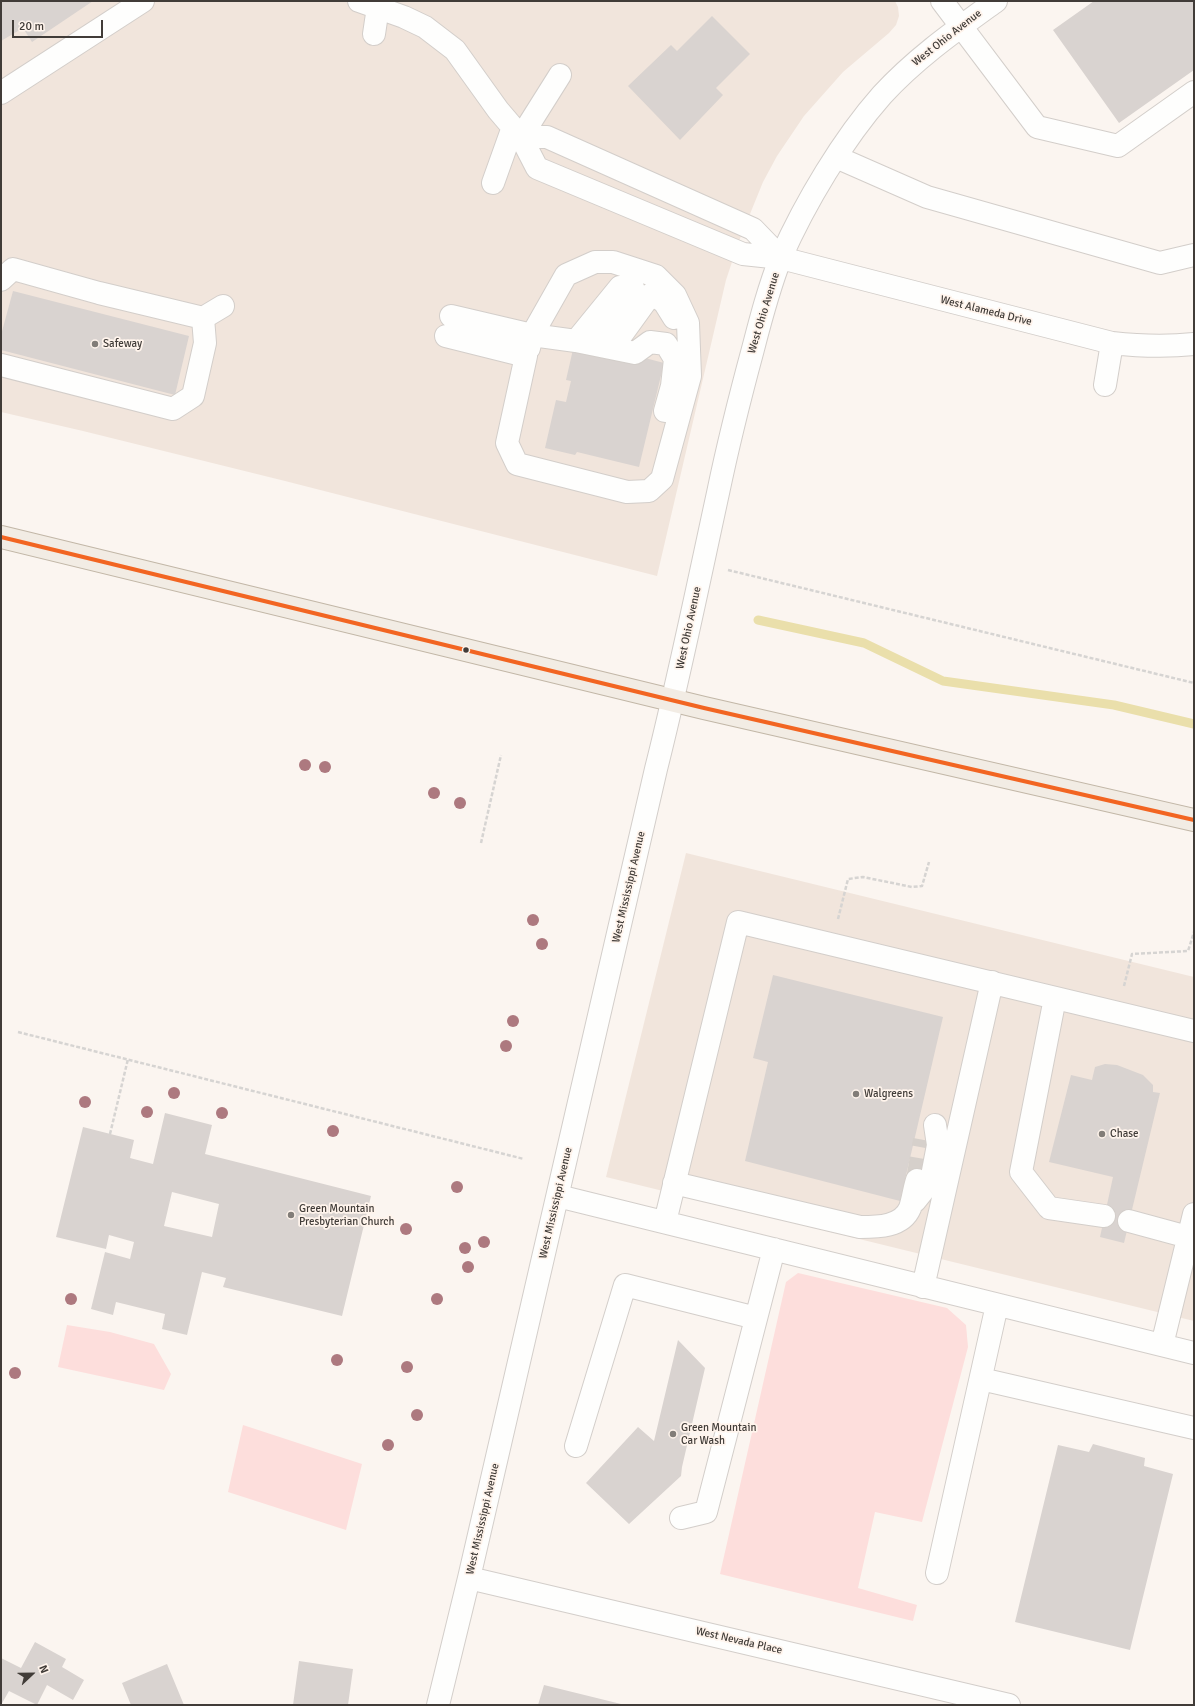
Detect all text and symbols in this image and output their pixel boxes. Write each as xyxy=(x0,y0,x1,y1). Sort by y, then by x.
street label: West Ohio Avenue xyxy=(910,7,984,69)
scale bar xyxy=(14,12,105,38)
text: 20 m xyxy=(19,19,44,34)
street label: West Ohio Avenue xyxy=(745,271,783,355)
street label: West Alameda Drive xyxy=(939,293,1033,329)
place label: Safeway xyxy=(103,337,142,351)
marker: Safeway xyxy=(90,339,100,349)
street label: West Ohio Avenue xyxy=(674,585,704,671)
unlabelled marker xyxy=(461,645,471,655)
street label: West Mississippi Avenue xyxy=(610,830,648,944)
place label: Walgreens xyxy=(864,1087,913,1101)
marker: Walgreens xyxy=(851,1089,861,1099)
place label: Chase xyxy=(1110,1127,1139,1141)
marker: Chase xyxy=(1097,1129,1107,1139)
street label: West Mississippi Avenue xyxy=(537,1146,575,1260)
place label: Green Mountain Presbyterian Church xyxy=(299,1202,394,1228)
marker: Green Mountain Presbyterian Church xyxy=(286,1210,296,1220)
place label: Green Mountain Car Wash xyxy=(681,1421,756,1447)
marker: Green Mountain Car Wash xyxy=(668,1429,678,1439)
street label: West Mississippi Avenue xyxy=(464,1462,502,1576)
street label: West Nevada Place xyxy=(694,1625,784,1657)
north arrow xyxy=(12,1654,52,1694)
text: N xyxy=(36,1663,51,1675)

